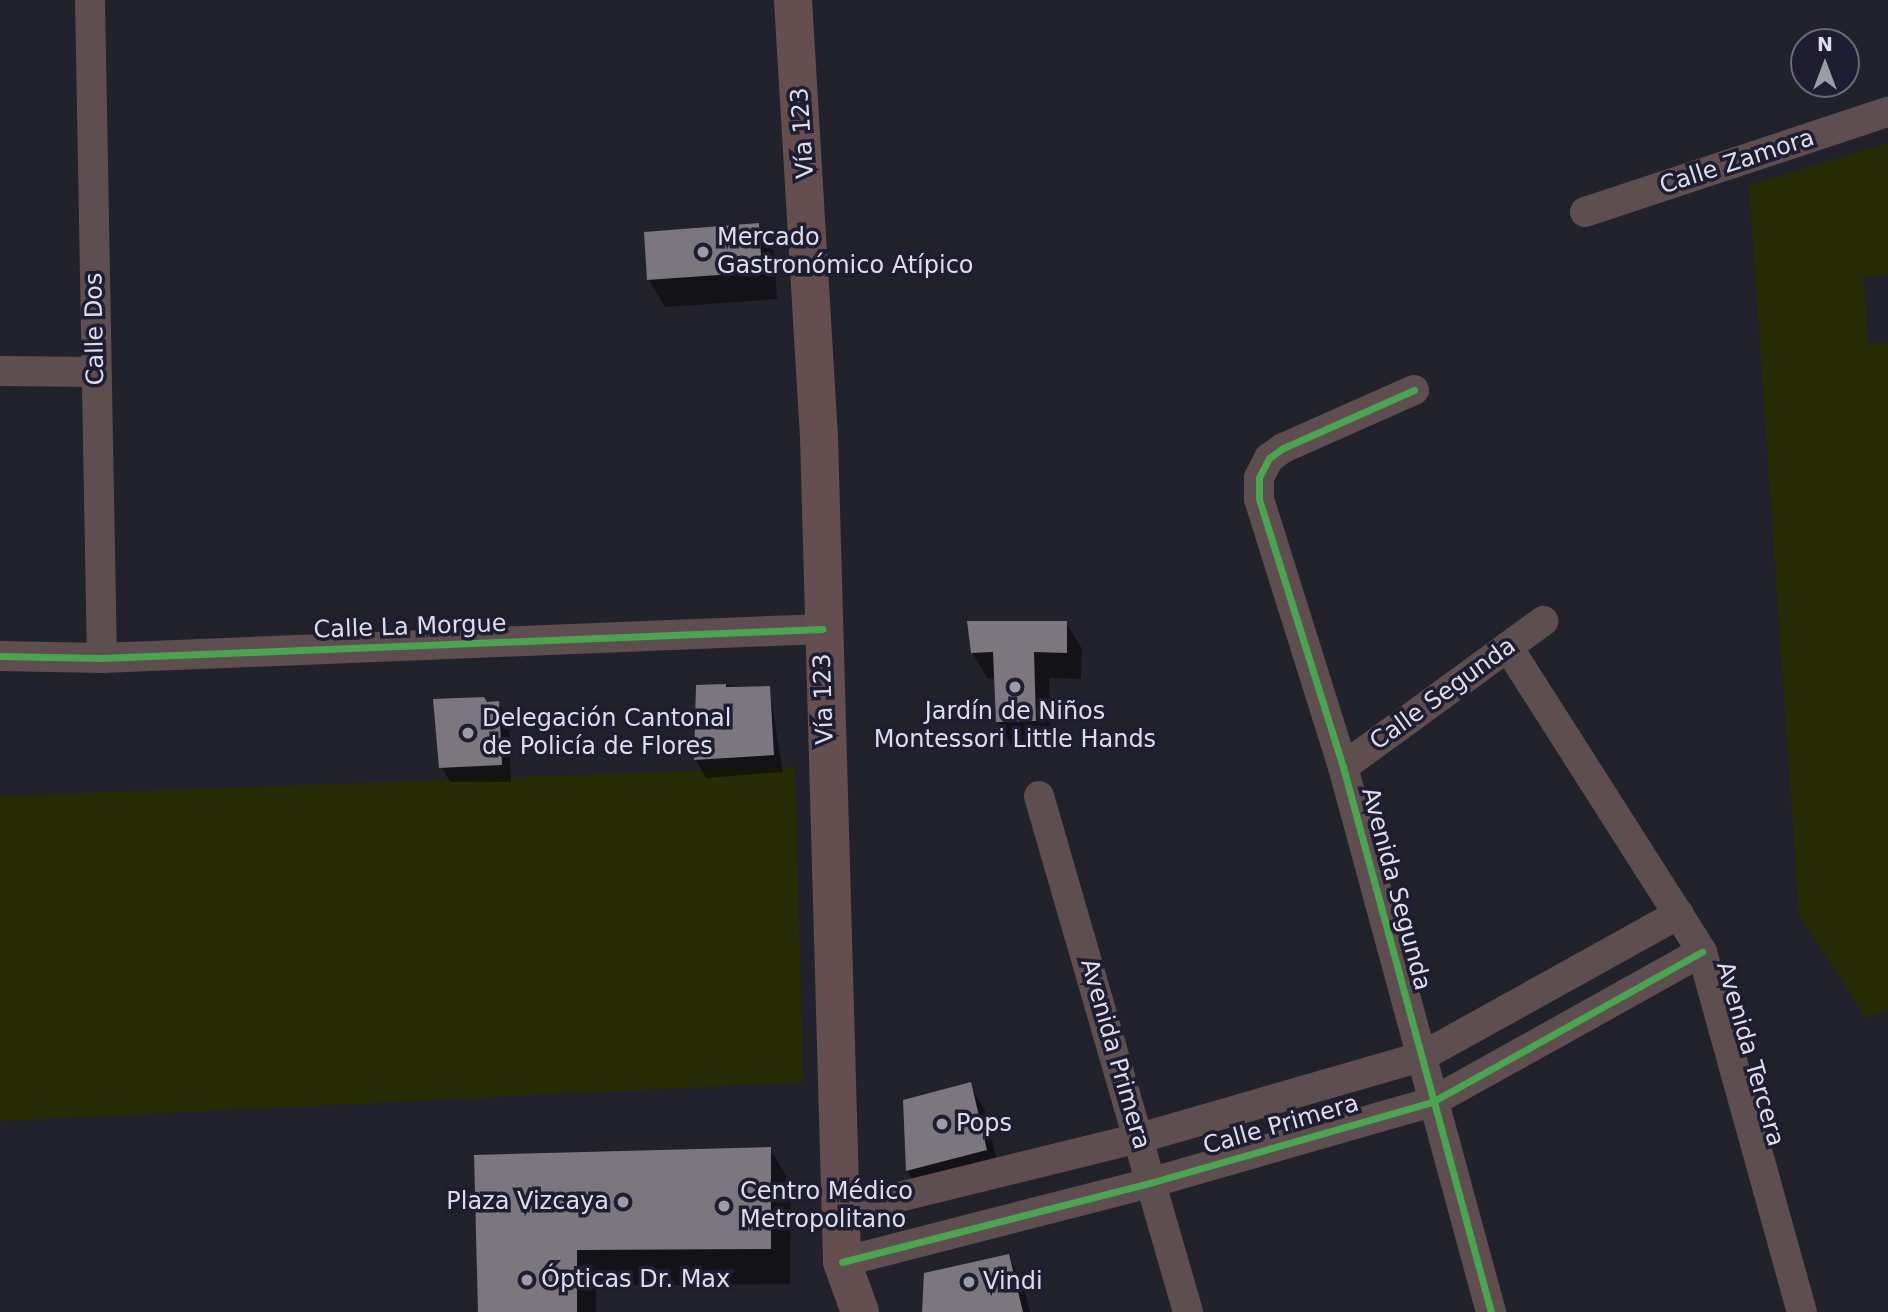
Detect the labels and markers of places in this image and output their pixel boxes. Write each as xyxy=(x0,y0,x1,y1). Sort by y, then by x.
place label: Mercado Gastronómico Atípico xyxy=(717,224,974,280)
marker: Mercado Gastronómico Atípico xyxy=(695,244,711,260)
marker: Jardín de Niños Montessori Little Hands xyxy=(1007,679,1023,695)
place label: Jardín de Niños Montessori Little Hands xyxy=(874,698,1156,754)
place label: Delegación Cantonal de Policía de Flores xyxy=(482,705,731,761)
marker: Delegación Cantonal de Policía de Flores xyxy=(460,725,476,741)
place label: Pops xyxy=(956,1110,1012,1138)
marker: Pops xyxy=(934,1116,950,1132)
place label: Centro Médico Metropolitano xyxy=(740,1178,913,1234)
place label: Plaza Vizcaya xyxy=(446,1188,609,1216)
marker: Plaza Vizcaya xyxy=(615,1194,631,1210)
marker: Centro Médico Metropolitano xyxy=(714,1196,734,1216)
place label: Ópticas Dr. Max xyxy=(541,1266,730,1294)
place label: Vindi xyxy=(983,1268,1043,1296)
marker: Ópticas Dr. Max xyxy=(519,1272,535,1288)
marker: Vindi xyxy=(961,1274,977,1290)

